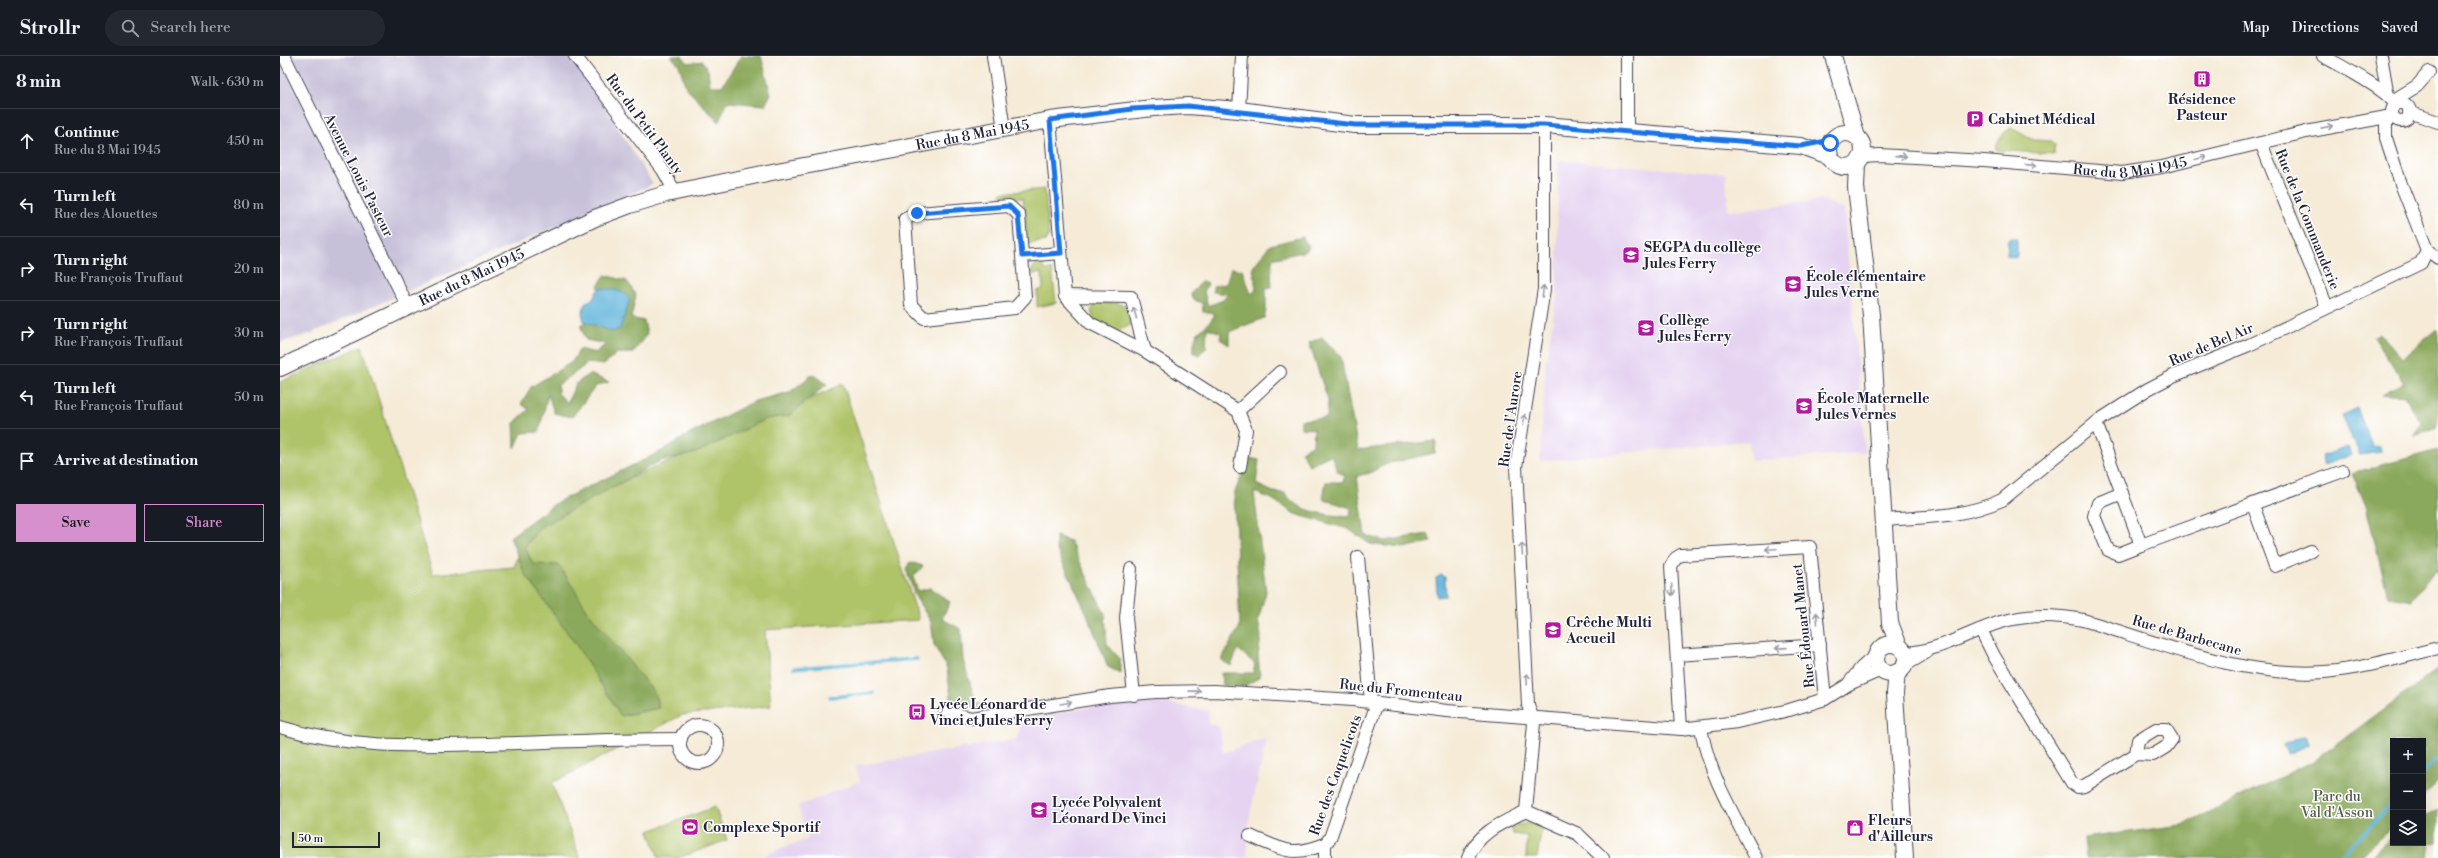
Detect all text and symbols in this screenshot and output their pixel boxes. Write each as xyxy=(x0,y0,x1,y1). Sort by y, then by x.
search box xyxy=(105,10,385,46)
text: Strollr xyxy=(20,16,81,40)
icon: search xyxy=(119,17,141,39)
text: Search here xyxy=(151,18,231,37)
text: Map xyxy=(2242,19,2270,37)
text: Directions xyxy=(2292,19,2359,37)
text: Saved xyxy=(2381,19,2418,37)
building icon: Résidence Pasteur xyxy=(2192,69,2212,89)
text: 8 min xyxy=(16,71,61,93)
street label: Rue du Petit Planty xyxy=(602,71,687,179)
text: Walk · 630 m xyxy=(191,74,264,90)
place label: Résidence Pasteur xyxy=(2168,91,2236,125)
parking icon: Cabinet Médical xyxy=(1965,109,1985,129)
street label: Avenue Louis Pasteur xyxy=(319,110,397,240)
place label: Cabinet Médical xyxy=(1988,111,2096,129)
street label: Rue du 8 Mai 1945 xyxy=(914,116,1031,155)
text: Continue xyxy=(54,123,119,142)
one-way arrow xyxy=(2321,123,2334,131)
icon: ahead xyxy=(16,130,38,152)
text: 450 m xyxy=(226,133,264,149)
route start xyxy=(1821,134,1839,152)
text: Rue du 8 Mai 1945 xyxy=(54,142,161,158)
street label: Rue de la Commanderie xyxy=(2271,146,2344,292)
one-way arrow xyxy=(1894,153,1907,160)
street label: Rue du 8 Mai 1945 xyxy=(2072,153,2189,183)
one-way arrow xyxy=(2194,153,2207,161)
one-way arrow xyxy=(2024,161,2037,168)
text: Turn left xyxy=(54,187,116,206)
icon: left xyxy=(16,194,38,216)
text: 80 m xyxy=(233,197,264,213)
route end xyxy=(908,204,926,222)
text: Rue des Alouettes xyxy=(54,206,157,222)
place label: SEGPA du collège Jules Ferry xyxy=(1642,239,1761,273)
street label: Rue du 8 Mai 1945 xyxy=(416,245,528,311)
school or university icon: SEGPA du collège Jules Ferry xyxy=(1621,245,1641,265)
text: Turn right xyxy=(54,251,128,270)
icon: right xyxy=(16,258,38,280)
text: 20 m xyxy=(234,261,264,277)
place label: École élémentaire Jules Verne xyxy=(1804,266,1926,302)
text: Rue François Truffaut xyxy=(54,270,183,286)
school or university icon: École élémentaire Jules Verne xyxy=(1783,274,1803,294)
one-way arrow xyxy=(1540,285,1547,298)
one-way arrow xyxy=(1131,307,1138,320)
place label: Collège Jules Ferry xyxy=(1657,312,1732,346)
text: Turn right xyxy=(54,315,128,334)
school or university icon: Collège Jules Ferry xyxy=(1636,318,1656,338)
street label: Rue de Bel Air xyxy=(2167,319,2256,371)
icon: right xyxy=(16,322,38,344)
text: 30 m xyxy=(234,325,264,341)
text: Rue François Truffaut xyxy=(54,334,183,350)
street label: Rue de l'Aurore xyxy=(1495,370,1527,468)
text: Turn left xyxy=(54,379,116,398)
icon: left xyxy=(16,386,38,408)
place label: École Maternelle Jules Vernes xyxy=(1815,388,1930,424)
text: 50 m xyxy=(234,389,264,405)
school or university icon: École Maternelle Jules Vernes xyxy=(1794,396,1814,416)
text: Rue François Truffaut xyxy=(54,398,183,414)
one-way arrow xyxy=(1520,414,1528,427)
icon: arrive xyxy=(16,450,38,472)
text: Arrive at destination xyxy=(54,451,198,470)
button: Save xyxy=(16,504,136,542)
button: Share xyxy=(144,504,264,542)
one-way arrow xyxy=(1518,543,1525,556)
one-way arrow xyxy=(1765,545,1778,552)
street label: Rue Édouard Manet xyxy=(1787,563,1819,689)
one-way arrow xyxy=(1669,583,1676,596)
one-way arrow xyxy=(1813,612,1821,625)
street label: Rue de Barbecane xyxy=(2130,612,2244,660)
place label: Crêche Multi Accueil xyxy=(1565,614,1652,648)
school or university icon: Crêche Multi Accueil xyxy=(1543,620,1563,640)
one-way arrow xyxy=(1775,644,1788,651)
one-way arrow xyxy=(1523,673,1531,686)
street label: Rue du Fromenteau xyxy=(1338,676,1463,706)
one-way arrow xyxy=(1188,688,1201,695)
place label: Lycée Léonard de Vinci et Jules Ferry xyxy=(929,696,1054,730)
one-way arrow xyxy=(1059,699,1072,707)
bus stop icon: Lycée Léonard de Vinci et Jules Ferry xyxy=(907,702,927,722)
street label: Rue des Coquelicots xyxy=(1306,712,1366,838)
map controls xyxy=(2390,738,2426,846)
button: + xyxy=(2390,738,2426,774)
button: − xyxy=(2390,774,2426,810)
park label: Parc du Val d'Asson xyxy=(2300,788,2374,822)
place label: Lycée Polyvalent Léonard De Vinci xyxy=(1052,794,1167,828)
school or university icon: Lycée Polyvalent Léonard De Vinci xyxy=(1029,800,1049,820)
button: layers xyxy=(2390,810,2426,846)
place label: Fleurs d'Ailleurs xyxy=(1868,812,1933,846)
sports icon: Complexe Sportif xyxy=(680,817,700,837)
shop icon: Fleurs d'Ailleurs xyxy=(1845,818,1865,838)
place label: Complexe Sportif xyxy=(703,819,821,837)
scale bar xyxy=(292,830,380,849)
text: 50 m xyxy=(298,832,323,846)

